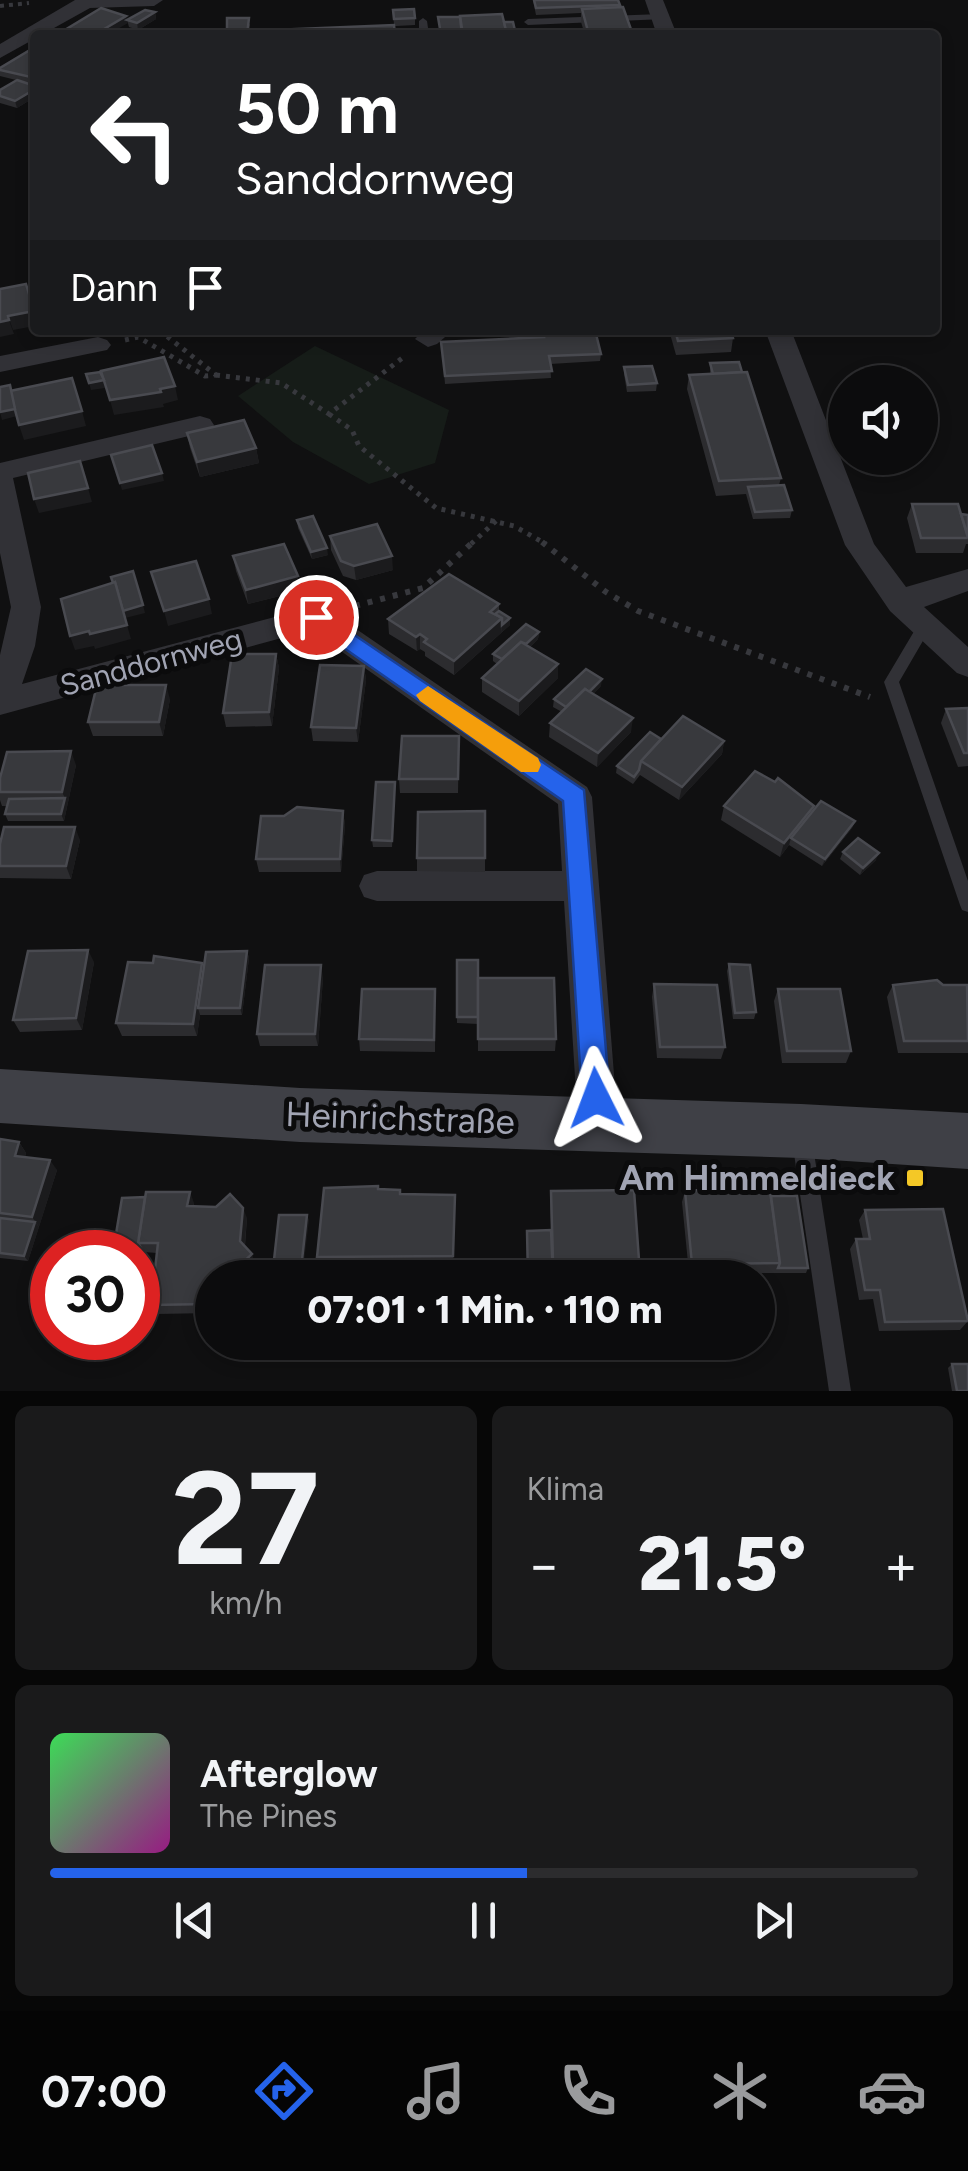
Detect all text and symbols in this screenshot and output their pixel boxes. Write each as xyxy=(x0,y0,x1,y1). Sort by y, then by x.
text: 50 m xyxy=(235,66,399,151)
icon: left xyxy=(70,70,200,200)
text: Sanddornweg xyxy=(235,151,515,205)
icon: arrive xyxy=(178,260,233,315)
text: Dann xyxy=(70,265,158,311)
map controls xyxy=(828,365,938,475)
button: sound xyxy=(828,365,938,475)
pin xyxy=(274,575,359,660)
icon: arrive xyxy=(289,590,344,645)
street label: Sanddornweg xyxy=(56,620,246,704)
position arrow xyxy=(544,1046,648,1150)
street label: Heinrichstraße xyxy=(285,1093,515,1143)
place label: Am Himmeldieck xyxy=(619,1157,895,1199)
marker: Am Himmeldieck xyxy=(904,1167,926,1189)
speed limit sign: 30 xyxy=(30,1230,160,1360)
text: 07:01 · 1 Min. · 110 m xyxy=(308,1287,662,1333)
text: 27 xyxy=(172,1441,320,1597)
text: Klima xyxy=(527,1470,604,1508)
text: 21.5° xyxy=(638,1519,807,1609)
text: − xyxy=(527,1532,561,1598)
text: + xyxy=(884,1532,918,1598)
text: km/h xyxy=(209,1584,282,1622)
text: Afterglow xyxy=(200,1751,378,1797)
text: The Pines xyxy=(200,1797,337,1835)
icon: previous xyxy=(167,1893,222,1948)
icon: pause xyxy=(456,1893,511,1948)
icon: next xyxy=(746,1893,801,1948)
icon: directions xyxy=(249,2056,319,2126)
icon: music xyxy=(401,2056,471,2126)
icon: phone xyxy=(553,2056,623,2126)
icon: climate xyxy=(705,2056,775,2126)
icon: car xyxy=(857,2056,927,2126)
text: 07:00 xyxy=(41,2064,167,2118)

